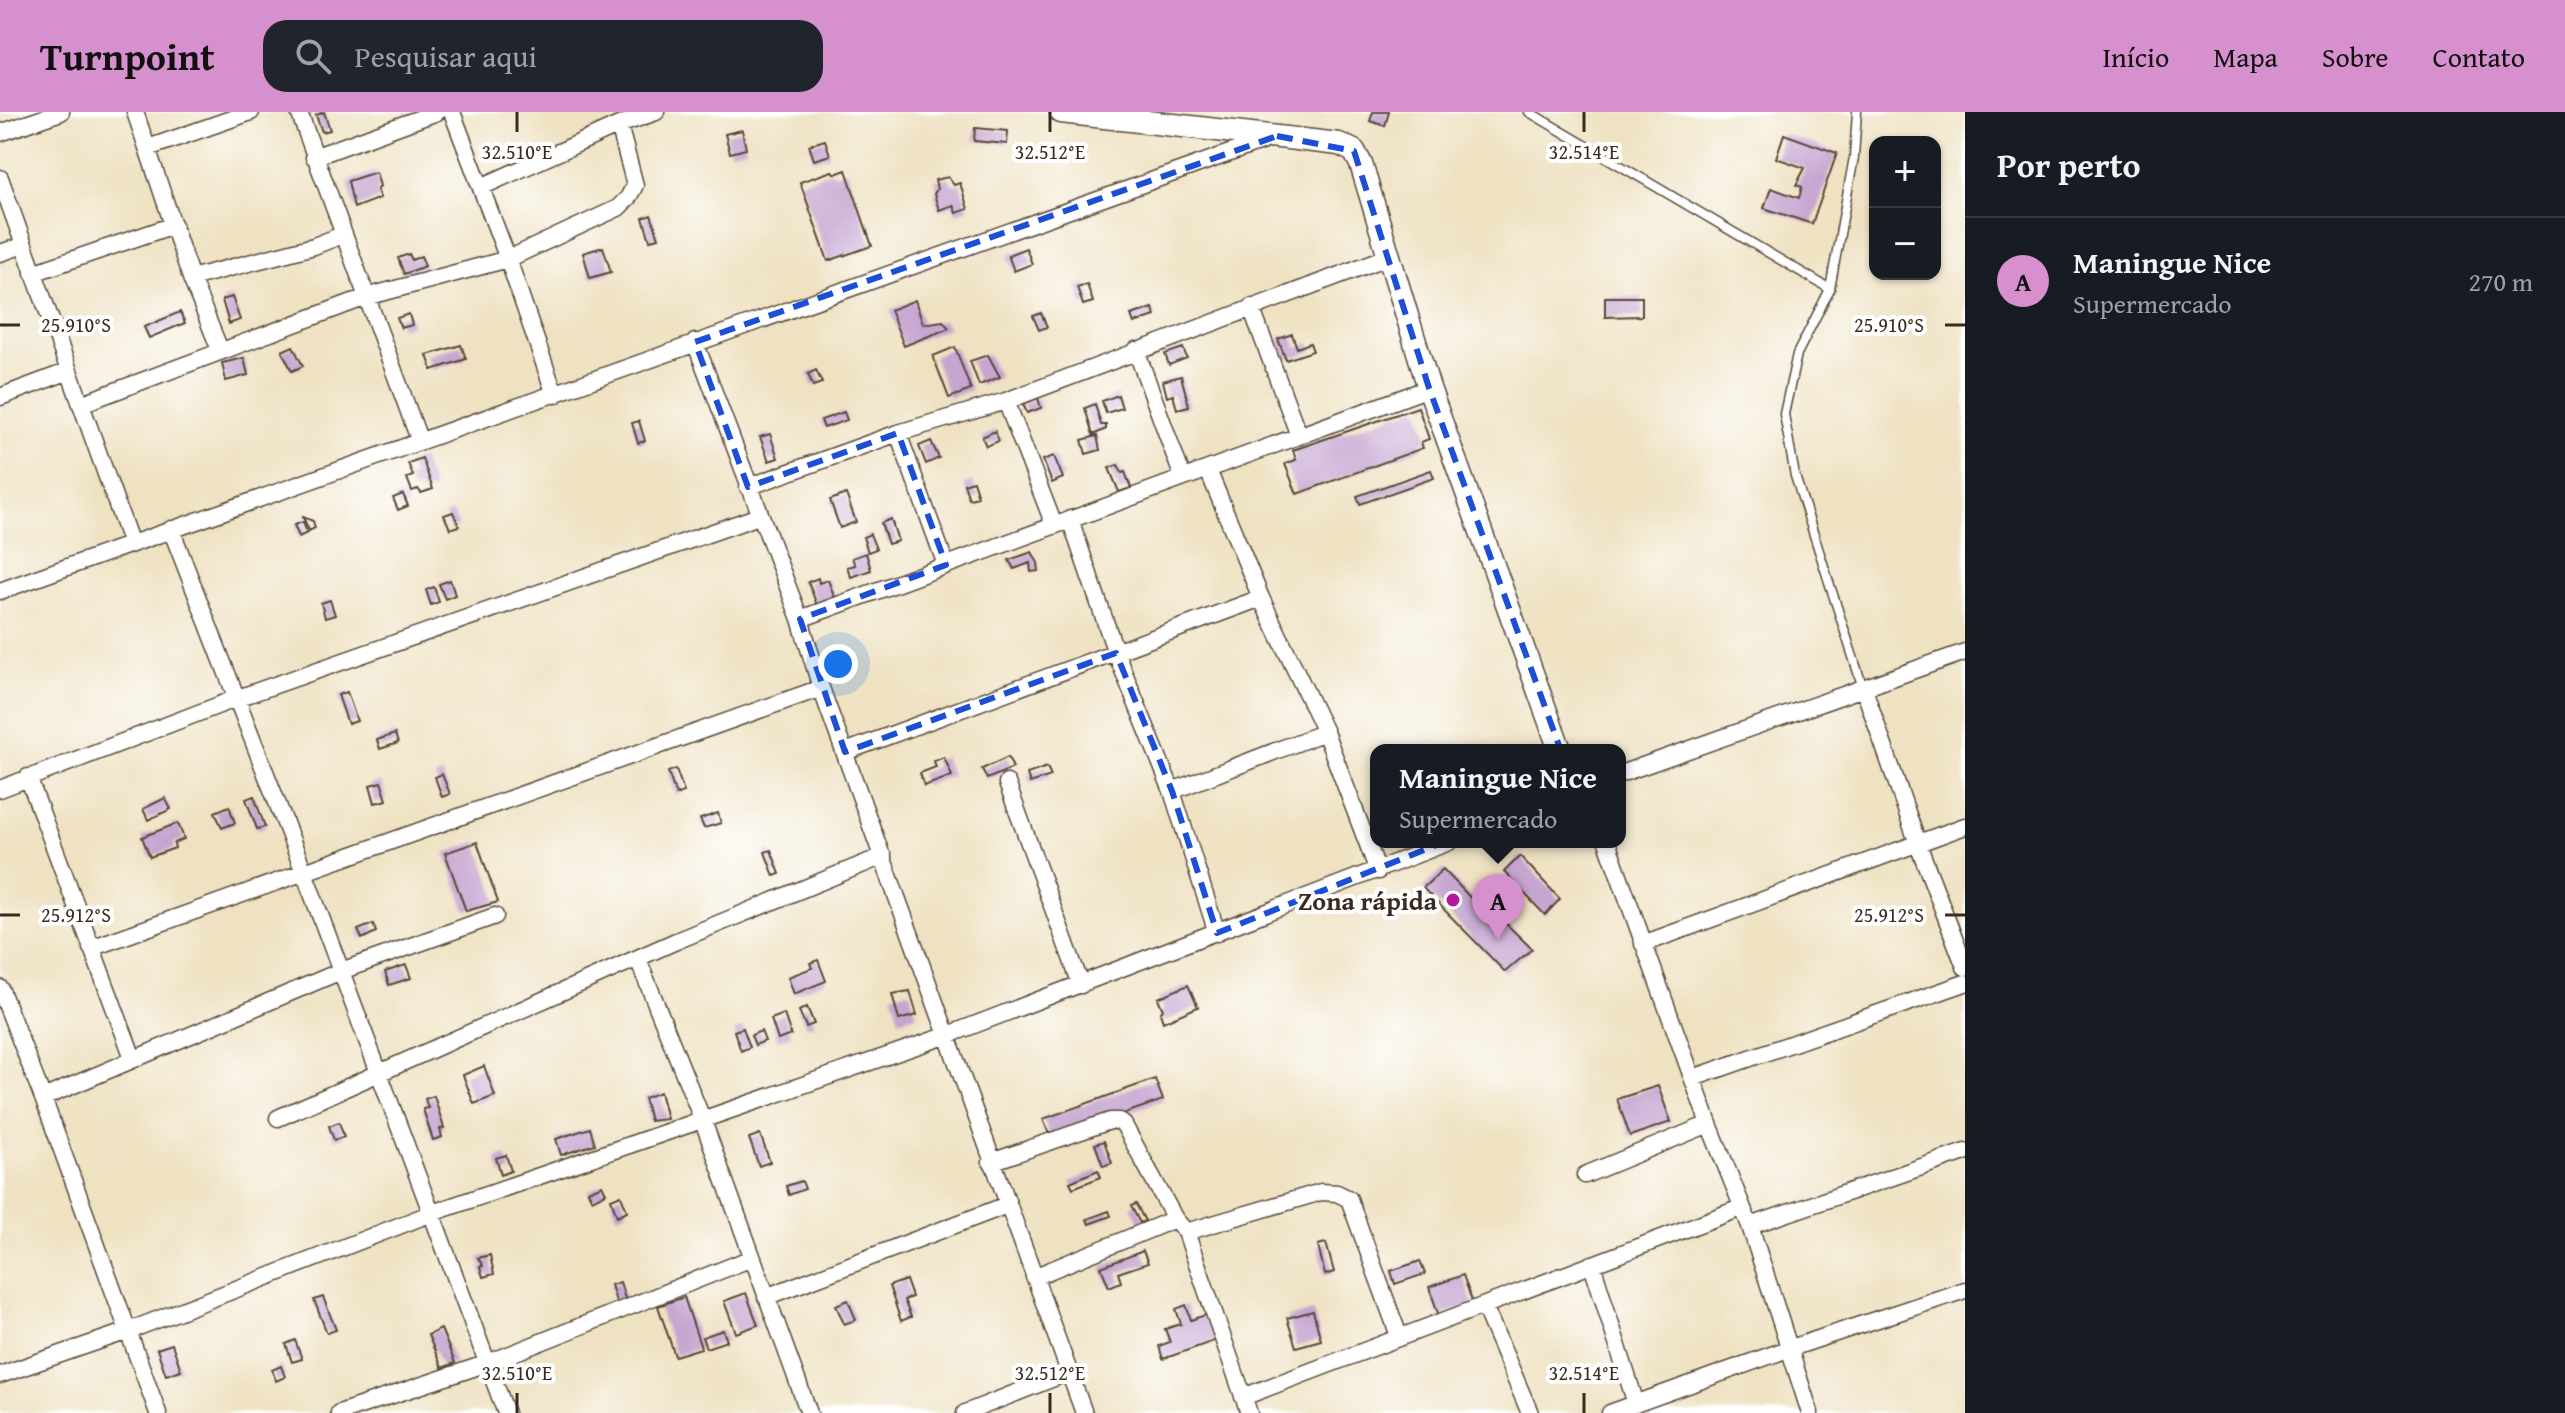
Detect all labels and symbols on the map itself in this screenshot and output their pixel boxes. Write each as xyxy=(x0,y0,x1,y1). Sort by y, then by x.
text: 32.510°E xyxy=(482,137,552,166)
text: 32.512°E xyxy=(1015,137,1085,166)
text: 32.514°E xyxy=(1549,137,1619,166)
text: 25.910°S xyxy=(41,310,111,339)
text: 25.910°S xyxy=(1854,310,1924,339)
your location xyxy=(818,644,858,684)
pin: A xyxy=(1472,874,1524,940)
place label: Zona rápida xyxy=(1298,881,1438,920)
marker: Zona rápida xyxy=(1444,891,1462,909)
text: 25.912°S xyxy=(41,900,111,929)
text: 25.912°S xyxy=(1854,900,1924,929)
text: 32.510°E xyxy=(482,1358,552,1387)
text: 32.512°E xyxy=(1015,1358,1085,1387)
text: 32.514°E xyxy=(1549,1358,1619,1387)

